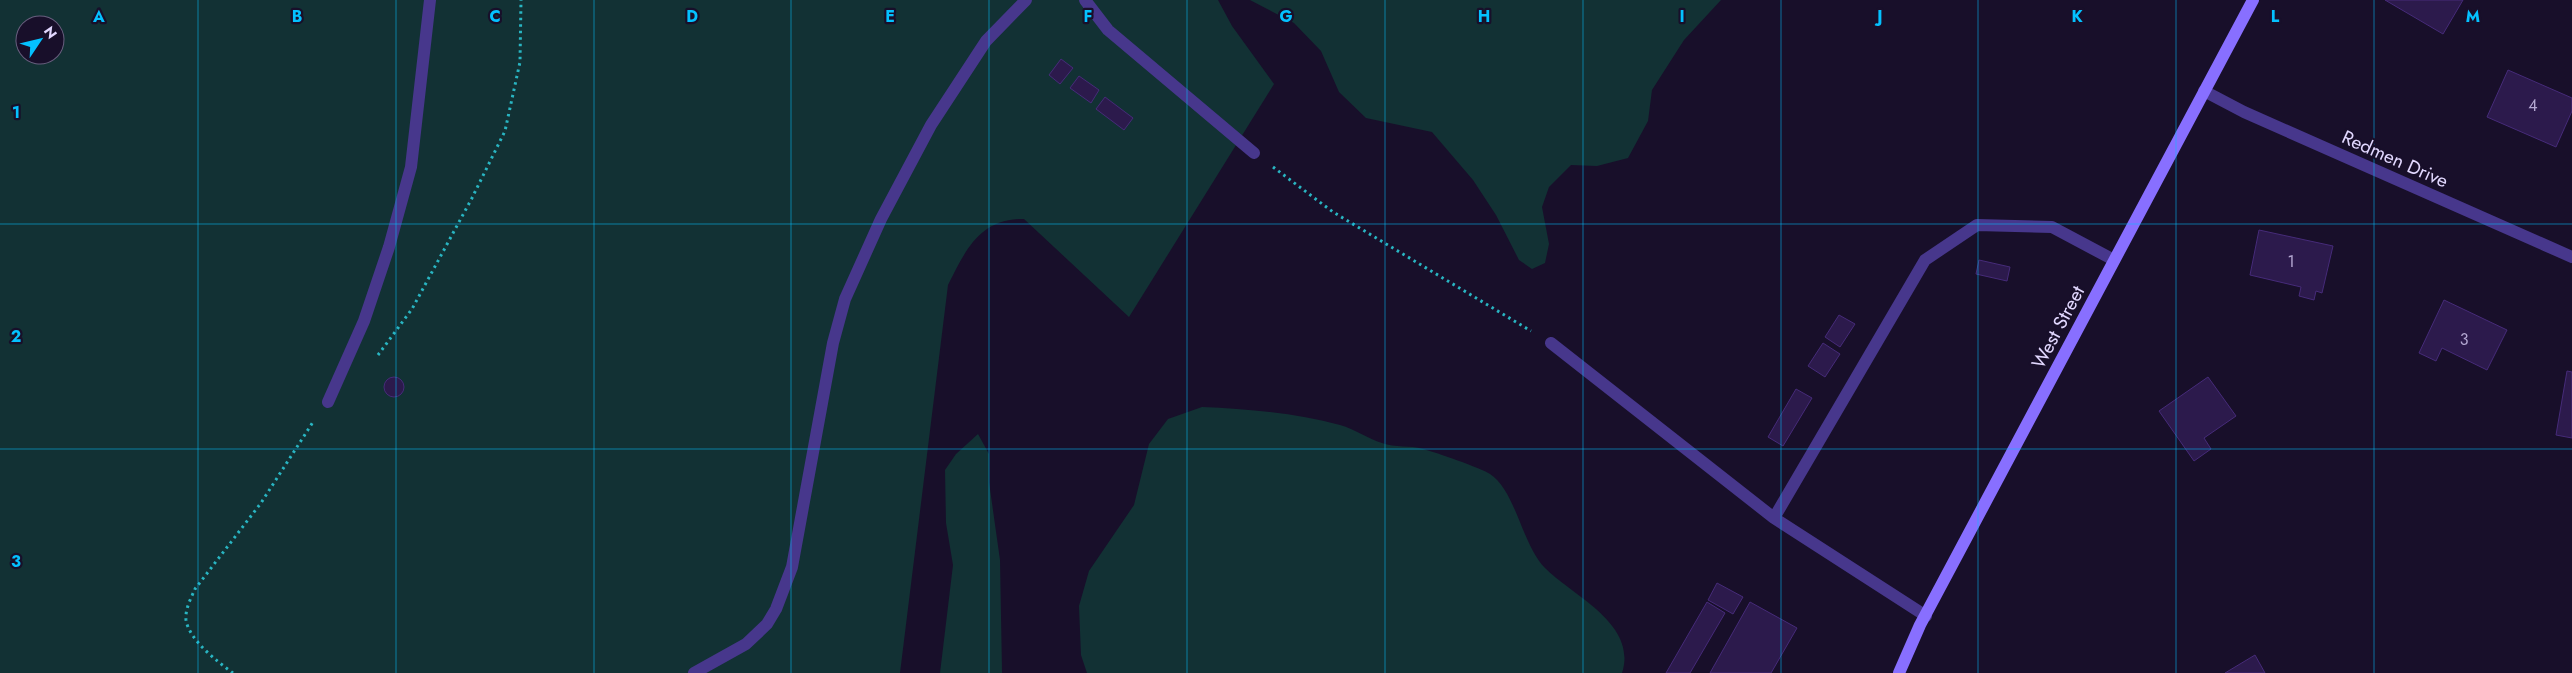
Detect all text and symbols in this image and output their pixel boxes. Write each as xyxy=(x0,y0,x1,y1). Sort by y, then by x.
text: A xyxy=(92,5,105,28)
text: B xyxy=(292,5,302,28)
text: C xyxy=(489,5,501,28)
text: D xyxy=(686,5,698,28)
text: E xyxy=(885,5,895,28)
text: F xyxy=(1084,5,1092,28)
text: G xyxy=(1279,5,1293,28)
text: H xyxy=(1478,5,1490,28)
text: I xyxy=(1679,5,1685,28)
text: J xyxy=(1874,5,1883,28)
text: K xyxy=(2071,5,2083,28)
text: L xyxy=(2271,5,2280,28)
text: M xyxy=(2466,5,2480,28)
north arrow xyxy=(15,15,65,65)
text: N xyxy=(39,22,62,43)
house number: 4 xyxy=(2528,94,2538,117)
text: 1 xyxy=(12,101,20,124)
street label: Redmen Drive xyxy=(2338,124,2453,195)
house number: 1 xyxy=(2287,250,2295,273)
street label: West Street xyxy=(2025,280,2091,373)
text: 2 xyxy=(11,325,21,348)
house number: 3 xyxy=(2460,328,2469,351)
text: 3 xyxy=(11,550,21,573)

